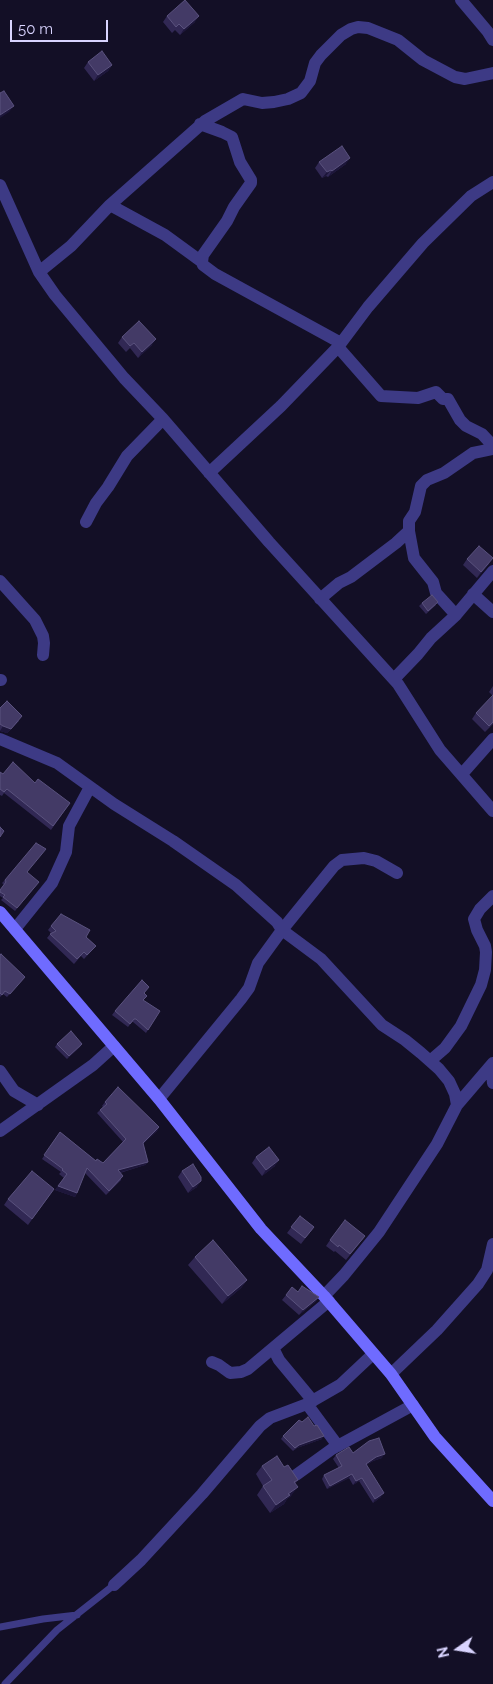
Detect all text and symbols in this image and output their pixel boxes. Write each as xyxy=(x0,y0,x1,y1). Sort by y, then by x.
scale bar xyxy=(12,10,110,42)
text: 50 m xyxy=(18,20,53,38)
north arrow xyxy=(433,1624,483,1674)
text: N xyxy=(434,1645,452,1659)

